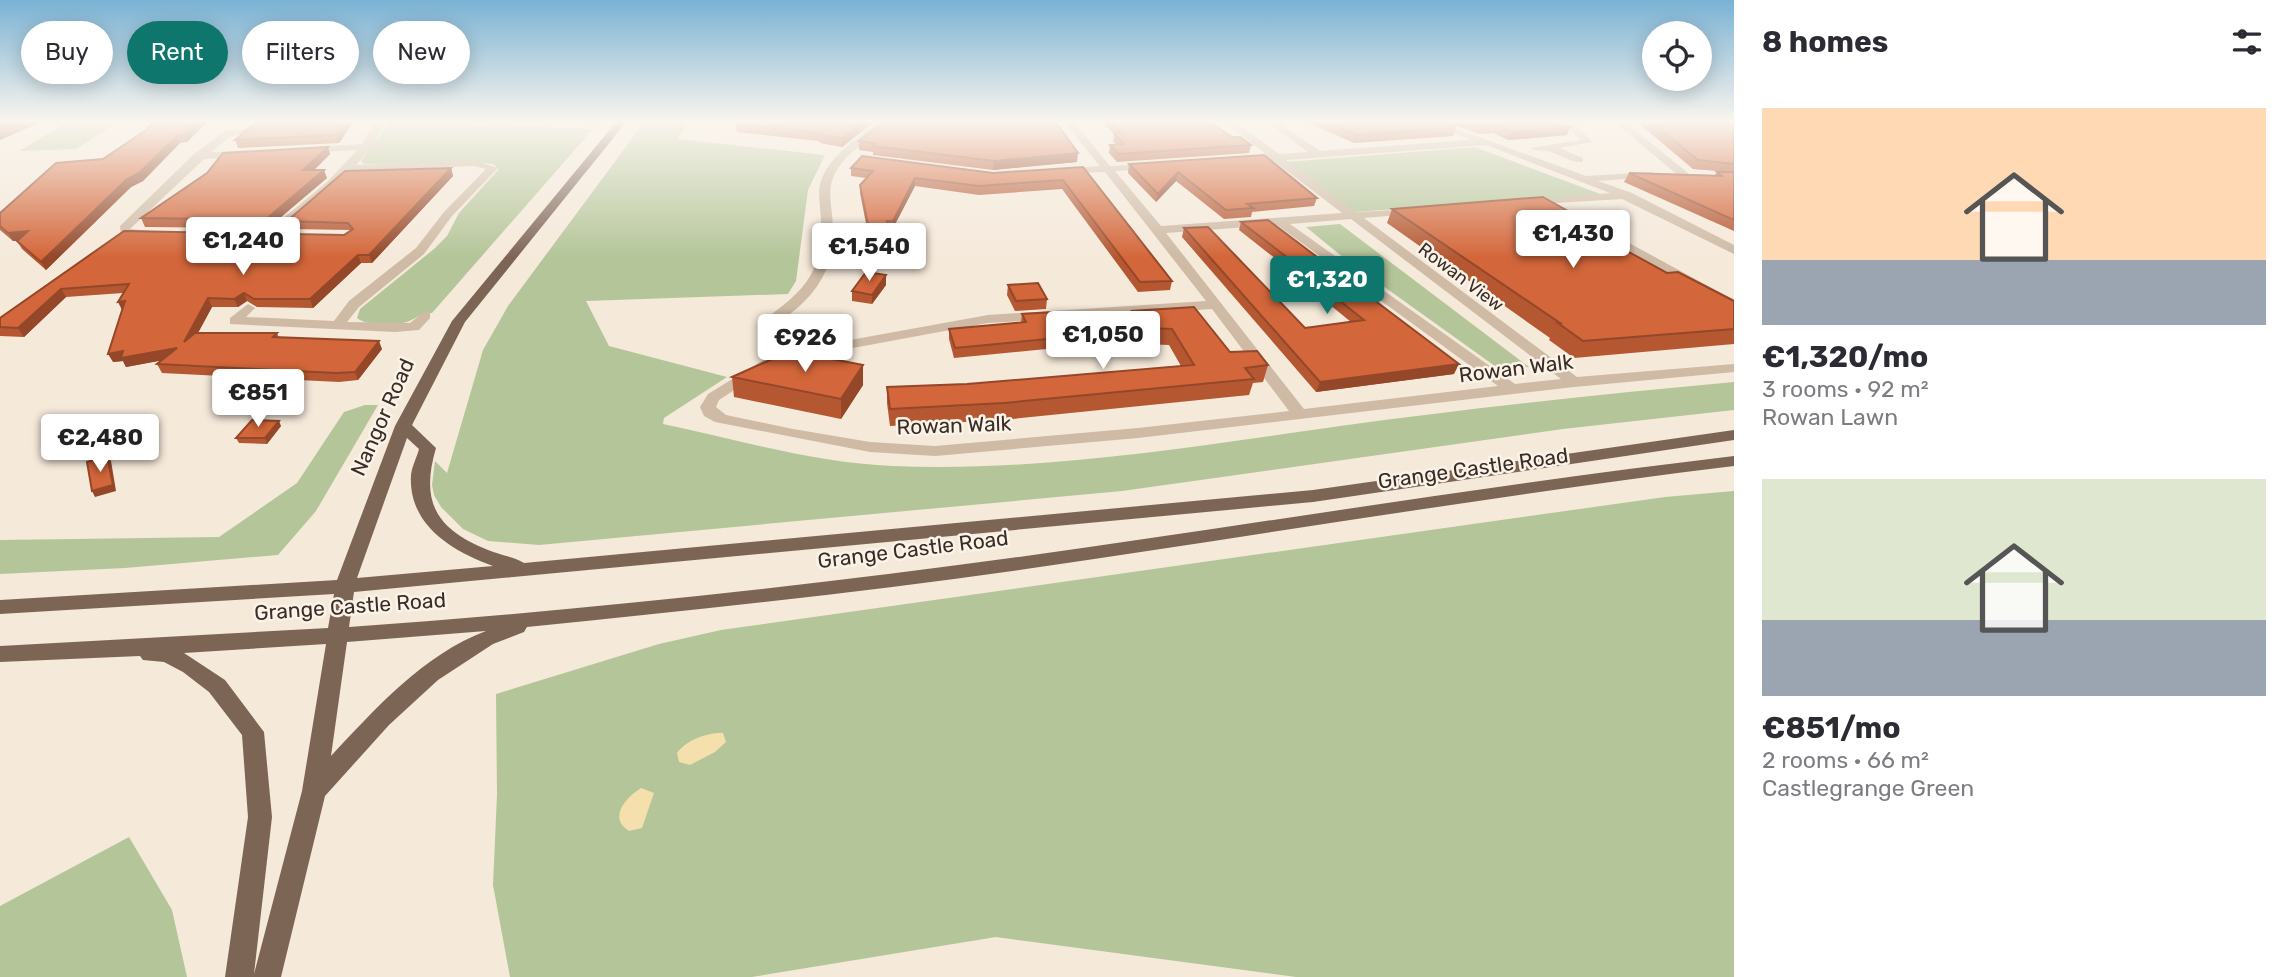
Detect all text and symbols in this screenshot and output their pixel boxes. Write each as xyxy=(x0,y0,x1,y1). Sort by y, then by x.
chip: Buy xyxy=(21,21,113,84)
chip: Rent xyxy=(127,21,228,84)
chip: Filters xyxy=(242,21,359,84)
chip: New xyxy=(373,21,470,84)
map controls xyxy=(1642,21,1712,91)
button: locate xyxy=(1642,21,1712,91)
icon: filters xyxy=(2228,23,2266,61)
text: 8 homes xyxy=(1762,24,1888,60)
icon: home xyxy=(1951,154,2077,280)
pin: €1,430 xyxy=(1516,210,1630,270)
pin: €1,240 xyxy=(186,218,300,277)
text: €1,430 xyxy=(1532,219,1614,247)
pin: €1,540 xyxy=(812,224,926,283)
text: €1,240 xyxy=(202,226,284,254)
text: €1,540 xyxy=(828,232,910,260)
street label: Rowan View xyxy=(1414,238,1508,316)
pin: €1,320 xyxy=(1270,256,1384,316)
text: €1,320 xyxy=(1286,265,1368,293)
pin: €1,050 xyxy=(1046,312,1160,371)
pin: €926 xyxy=(764,314,846,374)
text: €1,050 xyxy=(1062,320,1144,348)
text: €926 xyxy=(774,323,836,351)
text: €1,320/mo xyxy=(1762,339,1928,375)
street label: Rowan Walk xyxy=(1457,349,1575,387)
street label: Nangor Road xyxy=(345,354,419,480)
pin: €851 xyxy=(217,370,299,429)
text: 3 rooms · 92 m² xyxy=(1762,375,1928,403)
text: €851 xyxy=(228,378,288,406)
text: Rowan Lawn xyxy=(1762,403,1898,431)
street label: Rowan Walk xyxy=(896,410,1012,439)
pin: €2,480 xyxy=(43,414,157,474)
text: €2,480 xyxy=(57,423,143,451)
street label: Grange Castle Road xyxy=(1376,442,1570,494)
street label: Grange Castle Road xyxy=(816,525,1010,573)
icon: home xyxy=(1951,525,2077,651)
street label: Grange Castle Road xyxy=(253,587,447,625)
text: €851/mo xyxy=(1762,710,1901,746)
text: 2 rooms · 66 m² xyxy=(1762,746,1929,774)
text: Castlegrange Green xyxy=(1762,774,1974,802)

